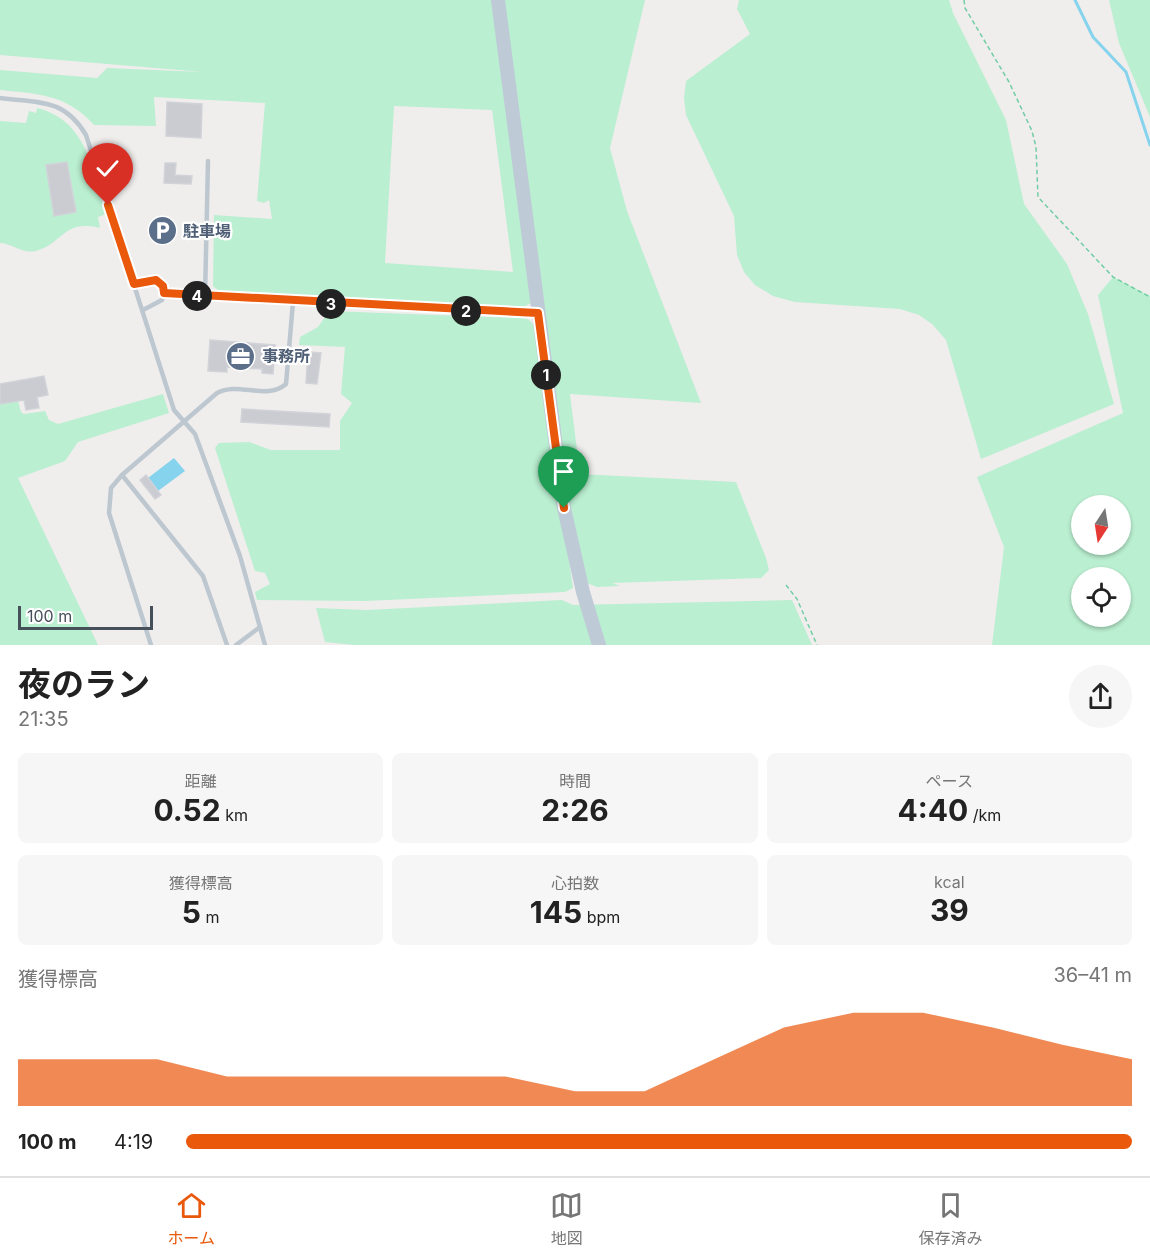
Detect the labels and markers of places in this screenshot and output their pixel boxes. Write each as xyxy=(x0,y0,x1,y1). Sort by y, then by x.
pin xyxy=(82,143,133,205)
parking icon: 駐車場 xyxy=(146,215,178,247)
place label: 駐車場 xyxy=(183,221,231,241)
pin: 4 xyxy=(182,281,212,311)
pin: 3 xyxy=(316,289,346,319)
pin: 2 xyxy=(451,296,481,326)
office icon: 事務所 xyxy=(225,340,257,372)
place label: 事務所 xyxy=(262,346,310,366)
pin: 1 xyxy=(531,360,561,390)
pin xyxy=(538,446,589,508)

